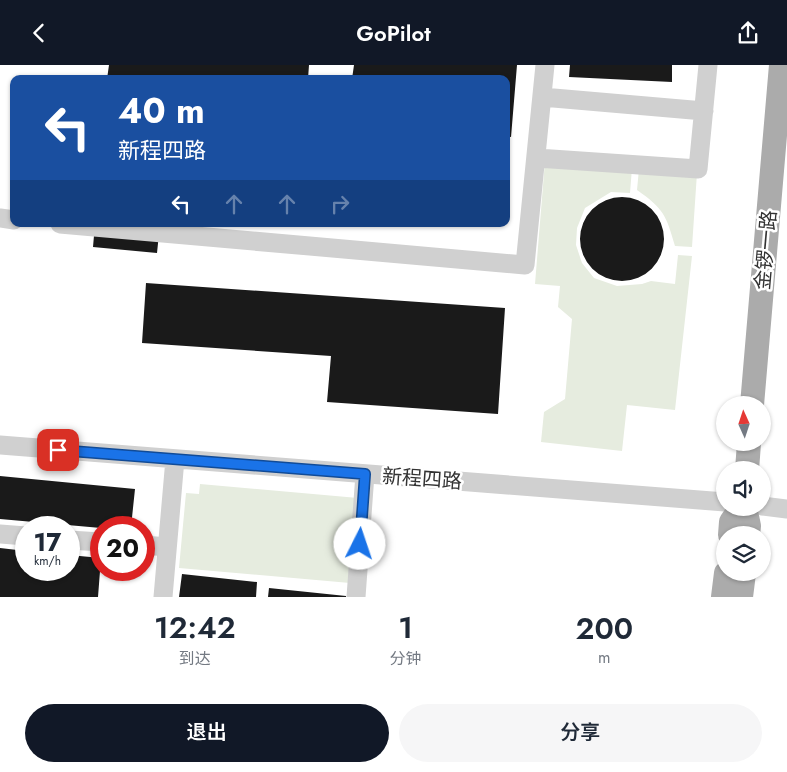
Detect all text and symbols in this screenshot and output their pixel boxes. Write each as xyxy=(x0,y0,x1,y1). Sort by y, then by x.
text: GoPilot xyxy=(356,17,431,49)
icon: back xyxy=(25,19,53,47)
icon: share xyxy=(734,19,762,47)
text: 40 m xyxy=(118,86,205,136)
icon: left xyxy=(35,95,100,160)
text: 新程四路 xyxy=(118,134,206,166)
icon: left xyxy=(167,190,195,218)
icon: ahead xyxy=(220,190,248,218)
icon: ahead xyxy=(273,190,301,218)
icon: right xyxy=(326,190,354,218)
street label: 金锣一路 xyxy=(748,209,784,291)
north arrow xyxy=(716,396,771,451)
map controls xyxy=(716,396,771,581)
pin xyxy=(37,429,79,471)
icon: arrive xyxy=(44,436,72,464)
button: sound xyxy=(716,461,771,516)
street label: 新程四路 xyxy=(381,462,463,496)
speed limit sign: 20 xyxy=(90,516,155,581)
position arrow xyxy=(333,517,385,569)
text: 17 xyxy=(34,524,61,560)
button: layers xyxy=(716,526,771,581)
text: km/h xyxy=(34,552,61,570)
text: 12:42 xyxy=(154,606,236,649)
text: 1 xyxy=(398,606,413,649)
text: 200 xyxy=(576,607,633,650)
text: m xyxy=(598,646,611,669)
text: 到达 xyxy=(179,647,211,670)
text: 分钟 xyxy=(390,647,422,670)
button: 退出 xyxy=(25,704,389,762)
button: 分享 xyxy=(399,704,762,762)

